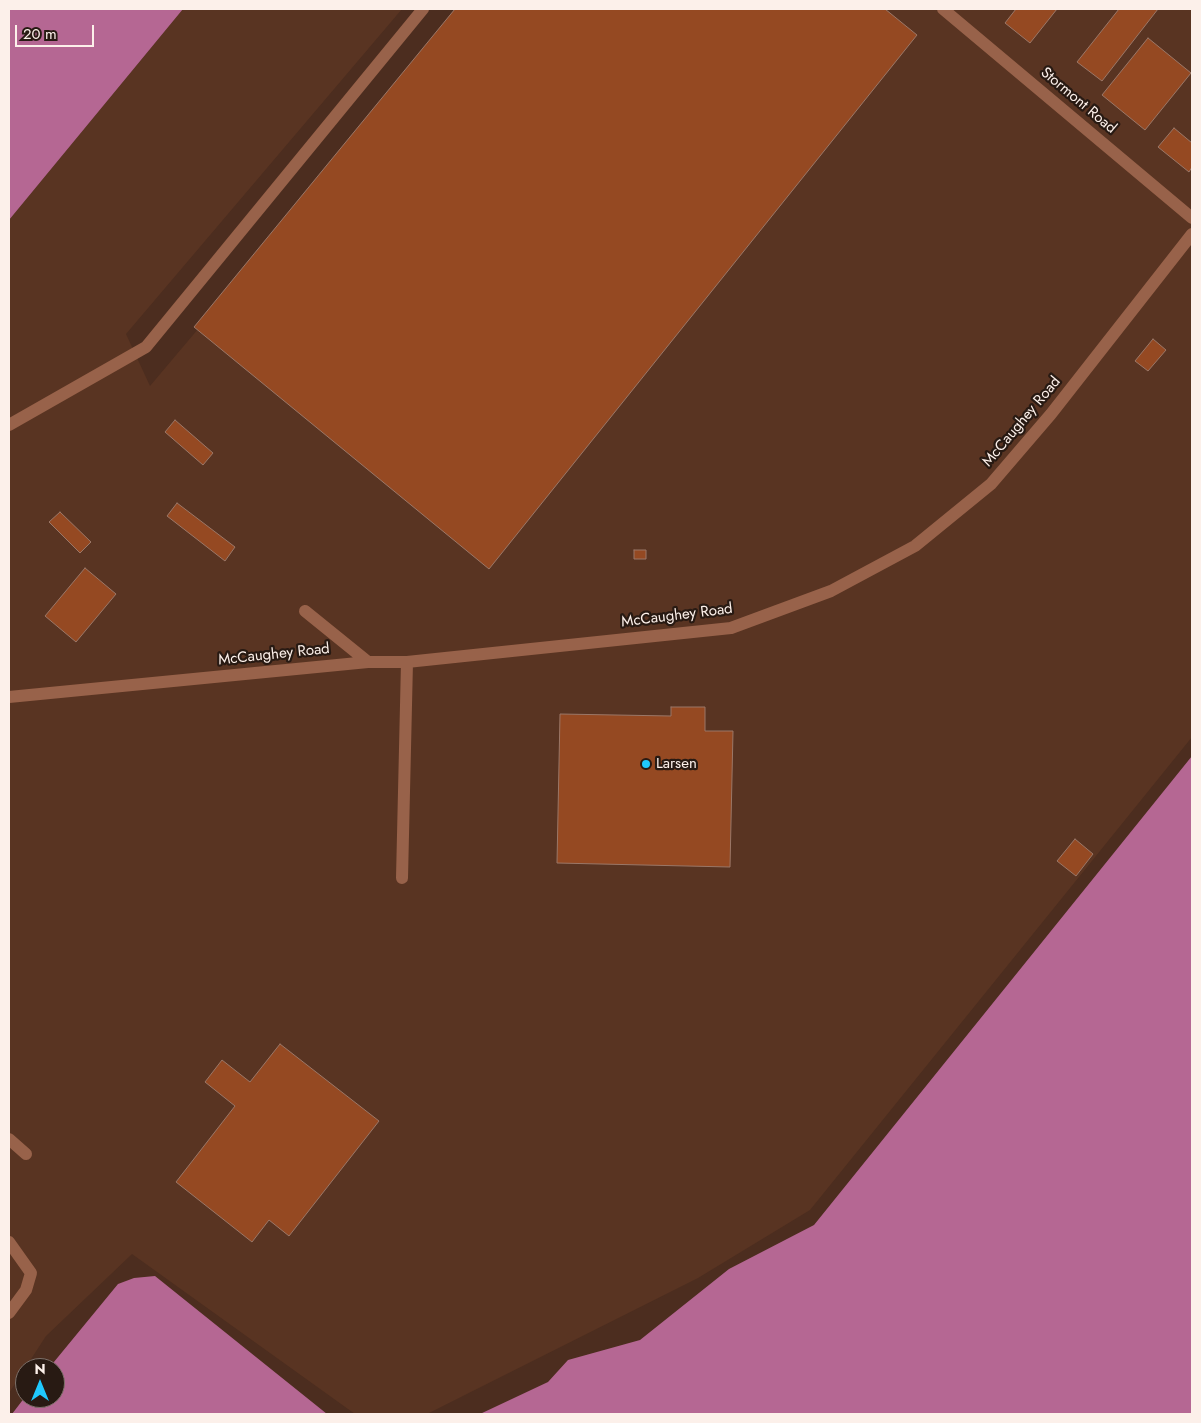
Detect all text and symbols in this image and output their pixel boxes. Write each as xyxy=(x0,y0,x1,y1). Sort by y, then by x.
scale bar xyxy=(18,15,96,47)
text: 20 m xyxy=(23,23,57,45)
street label: Stormont Road xyxy=(1036,64,1120,138)
street label: McCaughey Road xyxy=(979,373,1065,471)
street label: McCaughey Road xyxy=(620,600,734,632)
street label: McCaughey Road xyxy=(217,640,331,670)
place label: Larsen xyxy=(656,755,697,773)
marker: Larsen xyxy=(640,758,652,770)
north arrow xyxy=(15,1358,65,1408)
text: N xyxy=(34,1359,46,1379)

